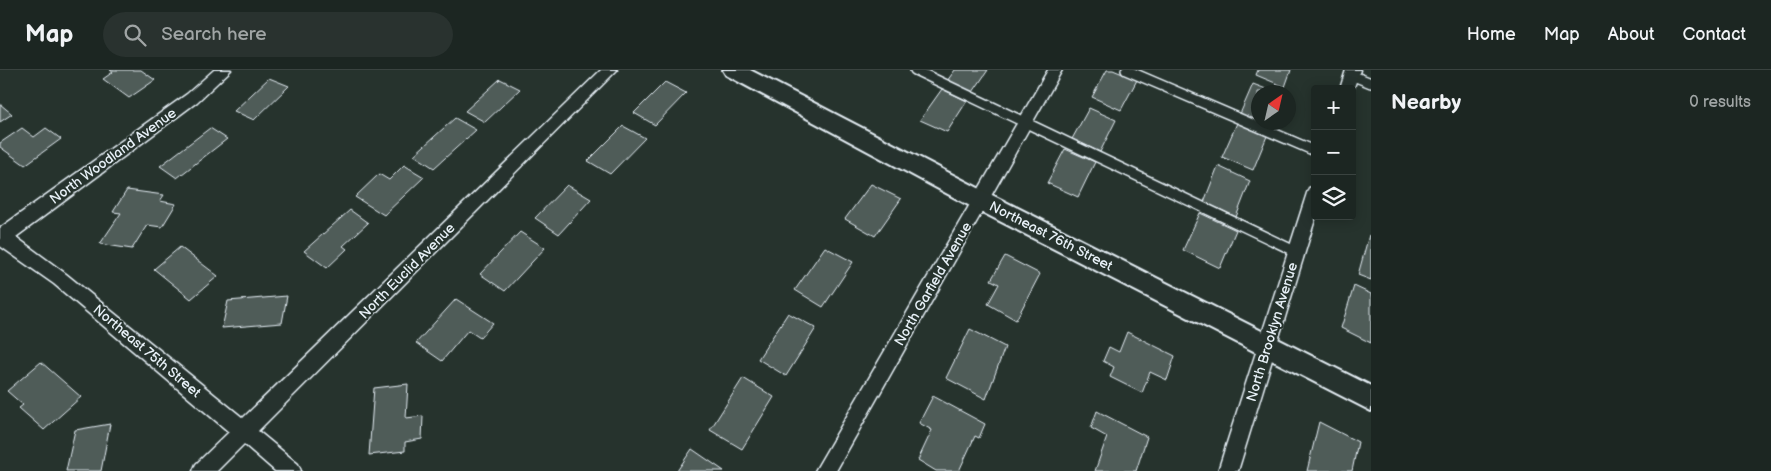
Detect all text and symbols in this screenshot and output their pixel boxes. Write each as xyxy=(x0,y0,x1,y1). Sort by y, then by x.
search box xyxy=(103,12,453,57)
text: Map xyxy=(25,20,73,49)
icon: search xyxy=(121,21,149,49)
text: Search here xyxy=(161,23,267,46)
text: Home xyxy=(1467,24,1516,45)
text: Map xyxy=(1544,24,1580,45)
text: About xyxy=(1608,24,1655,45)
text: Contact xyxy=(1683,24,1746,45)
north arrow xyxy=(1251,85,1296,130)
map controls xyxy=(1311,85,1356,220)
button: + xyxy=(1311,85,1356,130)
text: Nearby xyxy=(1391,90,1461,115)
text: 0 results xyxy=(1689,93,1751,112)
street label: North Woodland Avenue xyxy=(46,104,180,208)
button: − xyxy=(1311,130,1356,175)
button: layers xyxy=(1311,175,1356,220)
street label: Northeast 76th Street xyxy=(987,198,1116,275)
street label: North Euclid Avenue xyxy=(355,219,459,323)
street label: North Garfield Avenue xyxy=(891,219,975,349)
street label: North Brooklyn Avenue xyxy=(1243,260,1301,404)
street label: Northeast 75th Street xyxy=(90,301,205,402)

